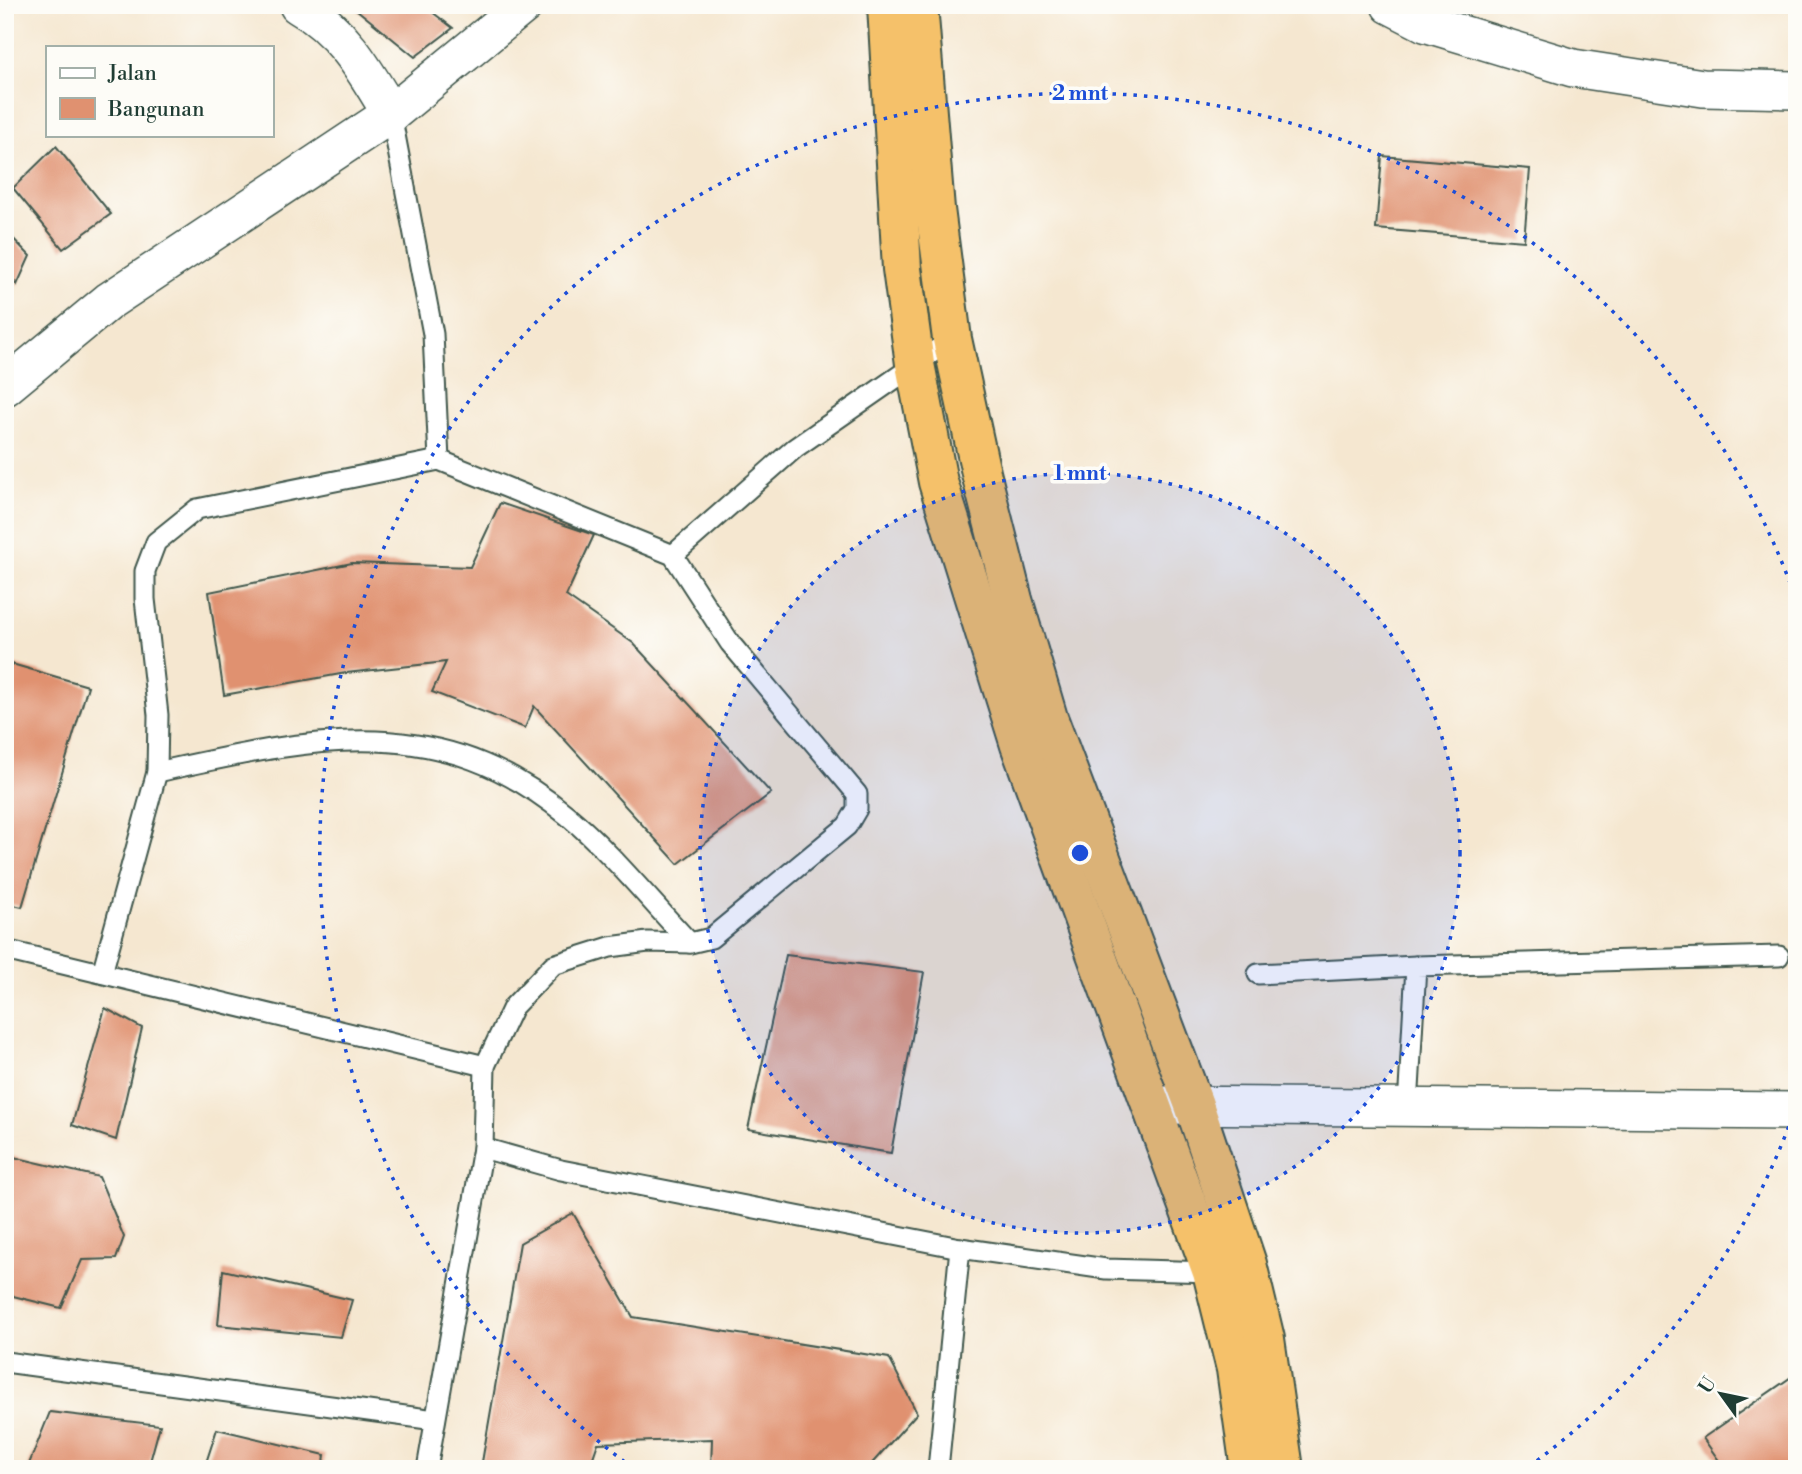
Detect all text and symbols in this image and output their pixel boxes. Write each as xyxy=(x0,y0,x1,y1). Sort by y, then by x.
legend xyxy=(46,46,273,136)
text: Jalan xyxy=(107,61,157,87)
text: 2 mnt xyxy=(1052,81,1109,107)
text: Bangunan xyxy=(107,97,205,123)
text: 1 mnt xyxy=(1054,461,1107,487)
centre of rings xyxy=(1068,841,1092,865)
north arrow xyxy=(1686,1358,1756,1428)
text: U xyxy=(1694,1372,1722,1398)

